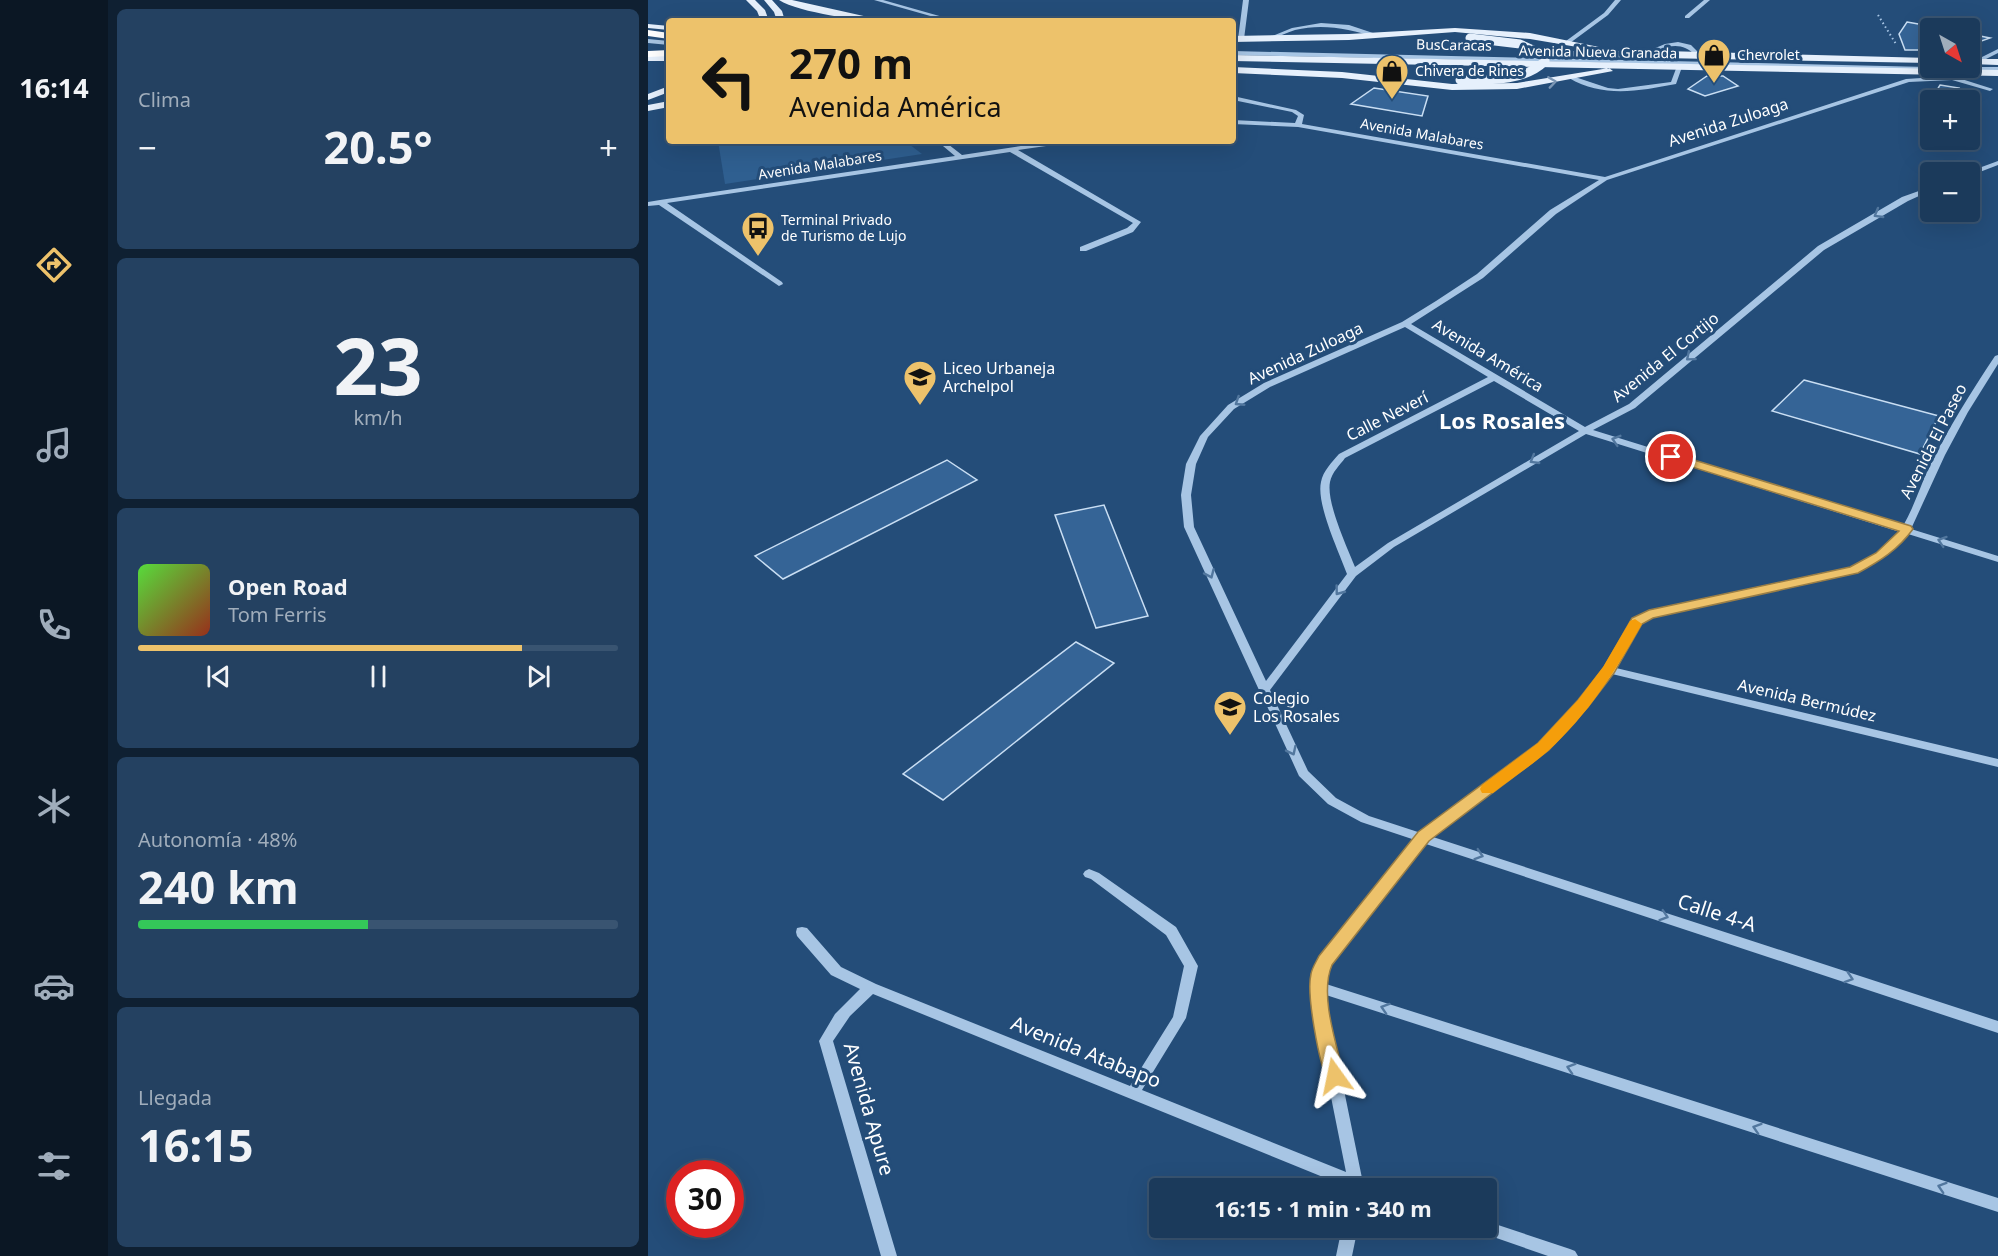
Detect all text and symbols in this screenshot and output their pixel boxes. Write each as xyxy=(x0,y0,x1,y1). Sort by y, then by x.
north arrow xyxy=(1920,18,1980,78)
map controls xyxy=(1920,18,1980,222)
text: 270 m xyxy=(789,34,913,91)
street label: BusCaracas xyxy=(1416,34,1492,55)
shop icon: Chevrolet xyxy=(1696,37,1732,84)
street label: Avenida Nueva Granada xyxy=(1519,41,1677,62)
icon: left xyxy=(690,42,768,120)
place label: Chevrolet xyxy=(1737,45,1800,64)
shop icon: Chivera de Rines xyxy=(1374,53,1410,100)
place label: Chivera de Rines xyxy=(1415,61,1524,80)
text: 16:14 xyxy=(19,69,89,106)
one-way arrow xyxy=(1548,76,1557,88)
text: Clima xyxy=(138,86,191,113)
text: Avenida América xyxy=(789,88,1002,125)
button: + xyxy=(1920,90,1980,150)
street label: Avenida Zuloaga xyxy=(1665,92,1791,152)
street label: Avenida Malabares xyxy=(1359,113,1486,154)
text: 20.5° xyxy=(324,116,432,177)
text: − xyxy=(138,125,157,170)
text: + xyxy=(599,125,618,170)
street label: Avenida Malabares xyxy=(757,145,883,184)
button: − xyxy=(1920,162,1980,222)
one-way arrow xyxy=(1874,207,1884,219)
bus stop icon: Terminal Privado de Turismo de Lujo xyxy=(740,210,776,257)
place label: Terminal Privado de Turismo de Lujo xyxy=(781,210,906,245)
icon: directions xyxy=(33,244,75,286)
street label: Avenida El Cortijo xyxy=(1607,307,1723,407)
text: 23 xyxy=(333,312,423,418)
street label: Avenida América xyxy=(1428,313,1548,397)
street label: Avenida Zuloaga xyxy=(1244,317,1366,389)
one-way arrow xyxy=(1686,350,1697,361)
place label: Liceo Urbaneja Archelpol xyxy=(943,357,1055,397)
school or university icon: Liceo Urbaneja Archelpol xyxy=(902,359,938,406)
street label: Avenida El Paseo xyxy=(1894,380,1972,502)
street label: Calle Neverí xyxy=(1342,386,1433,446)
one-way arrow xyxy=(1235,395,1245,407)
text: km/h xyxy=(353,404,403,431)
district label: Los Rosales xyxy=(1439,405,1565,435)
icon: music xyxy=(33,424,75,466)
pin xyxy=(1645,431,1696,482)
one-way arrow xyxy=(1611,435,1622,447)
icon: arrive xyxy=(1654,440,1687,473)
one-way arrow xyxy=(1530,453,1540,465)
one-way arrow xyxy=(1937,536,1948,548)
one-way arrow xyxy=(1203,568,1215,579)
text: Open Road xyxy=(228,571,348,601)
one-way arrow xyxy=(1335,585,1346,596)
text: Tom Ferris xyxy=(228,601,327,628)
icon: phone xyxy=(33,604,75,646)
icon: previous xyxy=(202,660,235,693)
icon: pause xyxy=(362,660,395,693)
icon: next xyxy=(522,660,555,693)
street label: Avenida Bermúdez xyxy=(1736,673,1878,727)
place label: Colegio Los Rosales xyxy=(1253,687,1340,727)
school or university icon: Colegio Los Rosales xyxy=(1212,689,1248,736)
one-way arrow xyxy=(1285,745,1297,756)
icon: climate xyxy=(33,785,75,827)
text: Autonomía · 48% xyxy=(138,826,297,853)
one-way arrow xyxy=(1473,848,1484,860)
text: 240 km xyxy=(138,856,299,917)
street label: Calle 4-A xyxy=(1674,887,1760,938)
one-way arrow xyxy=(1658,909,1669,922)
icon: car xyxy=(33,965,75,1007)
one-way arrow xyxy=(1843,970,1854,983)
one-way arrow xyxy=(1380,1003,1391,1016)
street label: Avenida Atabapo xyxy=(1007,1009,1165,1094)
street label: Avenida Apure xyxy=(838,1039,901,1178)
position arrow xyxy=(1303,1044,1367,1108)
one-way arrow xyxy=(1566,1063,1577,1075)
text: Llegada xyxy=(138,1084,212,1111)
text: 16:15 xyxy=(138,1114,254,1175)
one-way arrow xyxy=(1752,1123,1763,1135)
icon: filters xyxy=(33,1145,75,1187)
speed limit sign: 30 xyxy=(666,1160,744,1238)
one-way arrow xyxy=(1937,1182,1948,1195)
text: 16:15 · 1 min · 340 m xyxy=(1214,1193,1432,1223)

